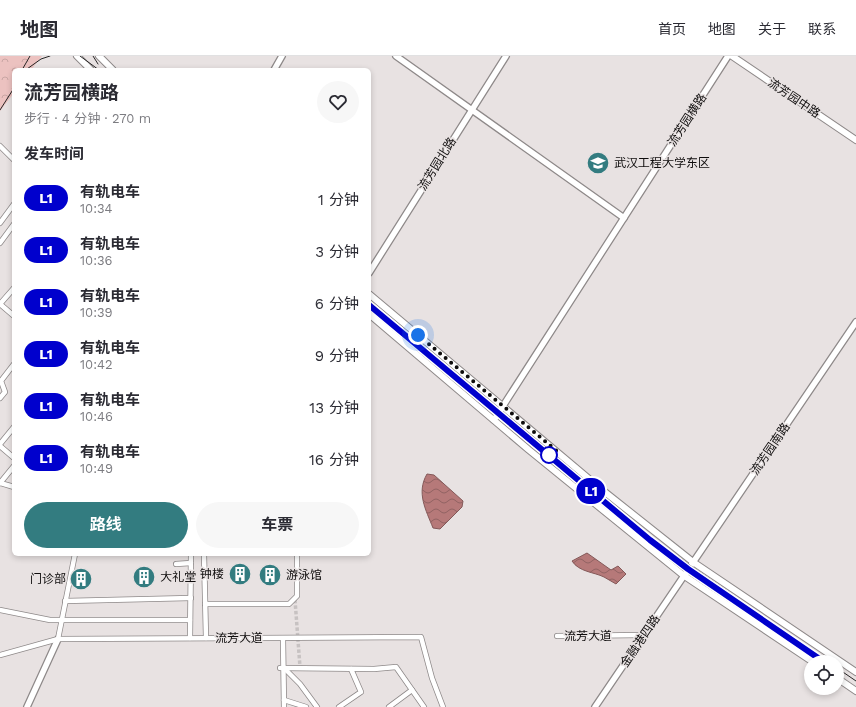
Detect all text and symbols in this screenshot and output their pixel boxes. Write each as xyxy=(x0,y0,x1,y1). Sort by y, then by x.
text: 地图 xyxy=(20,18,58,41)
text: 首页 xyxy=(658,21,686,37)
text: 地图 xyxy=(708,21,736,37)
text: 关于 xyxy=(758,21,786,37)
text: 联系 xyxy=(808,21,836,37)
street label: 流芳园中路 xyxy=(765,75,823,121)
text: 流芳园横路 xyxy=(24,81,119,104)
button: heart xyxy=(317,81,359,123)
street label: 流芳园横路 xyxy=(665,91,709,149)
text: 步行 · 4 分钟 · 270 m xyxy=(24,111,151,126)
street label: 流芳园北路 xyxy=(415,135,459,193)
text: 发车时间 xyxy=(24,145,84,163)
school or university icon: 武汉工程大学东区 xyxy=(585,150,611,176)
place label: 武汉工程大学东区 xyxy=(614,156,710,170)
text: 有轨电车 xyxy=(80,183,140,201)
text: L1 xyxy=(39,190,53,206)
text: 1 分钟 xyxy=(318,191,359,209)
text: 10:34 xyxy=(80,201,113,216)
text: 有轨电车 xyxy=(80,235,140,253)
text: L1 xyxy=(39,242,53,258)
text: 3 分钟 xyxy=(315,243,359,261)
text: 10:36 xyxy=(80,253,113,268)
text: 有轨电车 xyxy=(80,287,140,305)
text: L1 xyxy=(39,294,53,310)
text: 6 分钟 xyxy=(315,295,359,313)
text: 10:39 xyxy=(80,305,113,320)
your location xyxy=(408,325,428,345)
text: 有轨电车 xyxy=(80,339,140,357)
text: L1 xyxy=(39,346,53,362)
text: 9 分钟 xyxy=(315,347,359,365)
text: 10:42 xyxy=(80,357,113,372)
text: 有轨电车 xyxy=(80,391,140,409)
text: L1 xyxy=(39,398,53,414)
text: 13 分钟 xyxy=(309,399,359,417)
text: 10:46 xyxy=(80,409,113,424)
street label: 流芳园南路 xyxy=(747,420,793,478)
text: 有轨电车 xyxy=(80,443,140,461)
unlabelled marker xyxy=(540,446,558,464)
text: L1 xyxy=(39,450,53,466)
text: 16 分钟 xyxy=(309,451,359,469)
text: 10:49 xyxy=(80,461,113,476)
line badge: L1 xyxy=(573,478,609,504)
text: L1 xyxy=(584,483,598,499)
button: 路线 xyxy=(24,502,188,548)
button: 车票 xyxy=(196,502,359,548)
building icon: 钟楼 xyxy=(227,561,253,587)
building icon: 游泳馆 xyxy=(257,562,283,588)
building icon: 大礼堂 xyxy=(131,564,157,590)
building icon: 门诊部 xyxy=(68,566,94,592)
place label: 钟楼 xyxy=(200,567,224,581)
place label: 游泳馆 xyxy=(286,568,322,582)
place label: 大礼堂 xyxy=(160,570,196,584)
place label: 门诊部 xyxy=(30,572,66,586)
street label: 金融港四路 xyxy=(617,612,663,670)
street label: 流芳大道 xyxy=(564,629,612,643)
street label: 流芳大道 xyxy=(215,631,263,645)
map controls xyxy=(804,655,844,695)
button: locate xyxy=(804,655,844,695)

